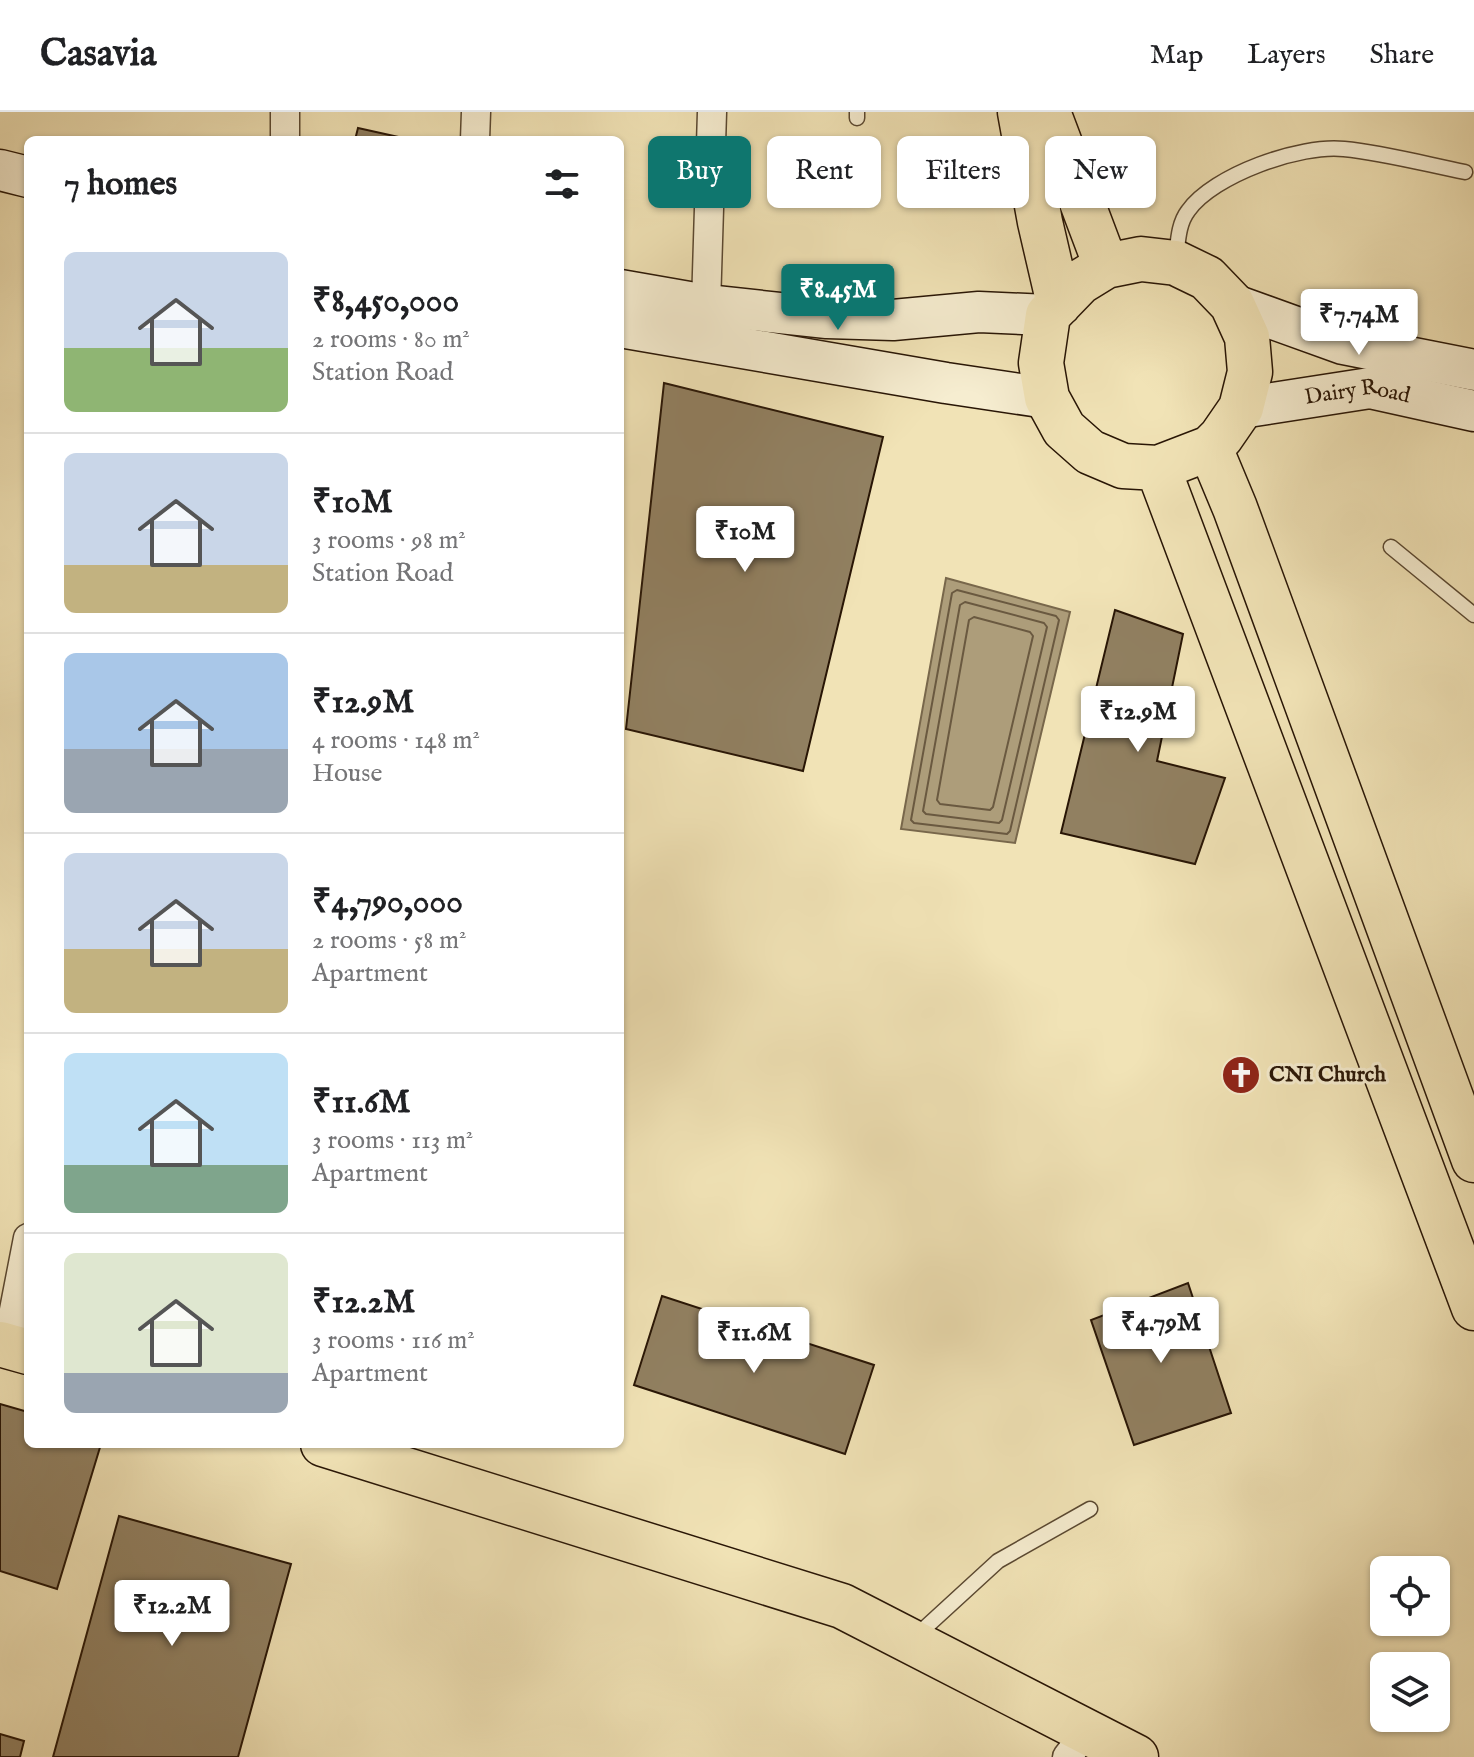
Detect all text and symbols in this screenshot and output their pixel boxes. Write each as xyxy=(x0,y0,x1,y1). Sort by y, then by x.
text: Casavia xyxy=(40,31,156,79)
text: Map xyxy=(1150,38,1203,73)
text: Layers xyxy=(1247,38,1326,73)
text: Share xyxy=(1370,38,1434,73)
chip: Buy xyxy=(648,136,751,208)
chip: Rent xyxy=(767,136,881,208)
chip: Filters xyxy=(897,136,1029,208)
chip: New xyxy=(1045,136,1156,208)
icon: filters xyxy=(540,162,584,206)
text: 7 homes xyxy=(64,163,177,206)
pin: ₹8.45M xyxy=(773,264,903,332)
text: ₹8.45M xyxy=(799,273,877,306)
text: ₹8,450,000 xyxy=(312,280,459,323)
icon: home xyxy=(128,284,224,380)
pin: ₹7.74M xyxy=(1294,289,1424,357)
text: ₹7.74M xyxy=(1319,298,1399,331)
text: 2 rooms · 80 m² xyxy=(312,323,470,356)
text: Station Road xyxy=(312,356,453,389)
street label: Dairy Road xyxy=(1303,373,1413,412)
text: ₹10M xyxy=(312,481,393,524)
icon: home xyxy=(128,485,224,581)
pin: ₹10M xyxy=(698,506,792,574)
text: ₹10M xyxy=(714,515,776,548)
text: 3 rooms · 98 m² xyxy=(312,524,466,557)
text: Station Road xyxy=(312,557,453,590)
text: ₹12.9M xyxy=(312,681,414,724)
icon: home xyxy=(128,685,224,781)
pin: ₹12.9M xyxy=(1073,686,1203,754)
text: ₹12.9M xyxy=(1099,695,1177,728)
text: 4 rooms · 148 m² xyxy=(312,724,480,757)
text: House xyxy=(312,757,382,790)
text: ₹4,790,000 xyxy=(312,881,463,924)
icon: home xyxy=(128,885,224,981)
text: 2 rooms · 58 m² xyxy=(312,924,466,957)
text: Apartment xyxy=(312,957,428,990)
church icon: CNI Church xyxy=(1220,1054,1262,1096)
place label: CNI Church xyxy=(1269,1061,1386,1089)
text: ₹11.6M xyxy=(312,1081,410,1124)
icon: home xyxy=(128,1085,224,1181)
text: 3 rooms · 113 m² xyxy=(312,1124,473,1157)
text: Apartment xyxy=(312,1157,428,1190)
text: ₹12.2M xyxy=(312,1281,415,1324)
icon: home xyxy=(128,1285,224,1381)
pin: ₹4.79M xyxy=(1096,1297,1226,1365)
text: ₹4.79M xyxy=(1121,1306,1201,1339)
pin: ₹11.6M xyxy=(689,1307,819,1375)
text: ₹11.6M xyxy=(716,1316,792,1349)
text: 3 rooms · 116 m² xyxy=(312,1324,475,1357)
text: Apartment xyxy=(312,1357,428,1390)
map controls xyxy=(1370,1556,1450,1732)
button: locate xyxy=(1370,1556,1450,1636)
pin: ₹12.2M xyxy=(107,1580,237,1648)
text: ₹12.2M xyxy=(133,1589,211,1622)
button: layers xyxy=(1370,1652,1450,1732)

